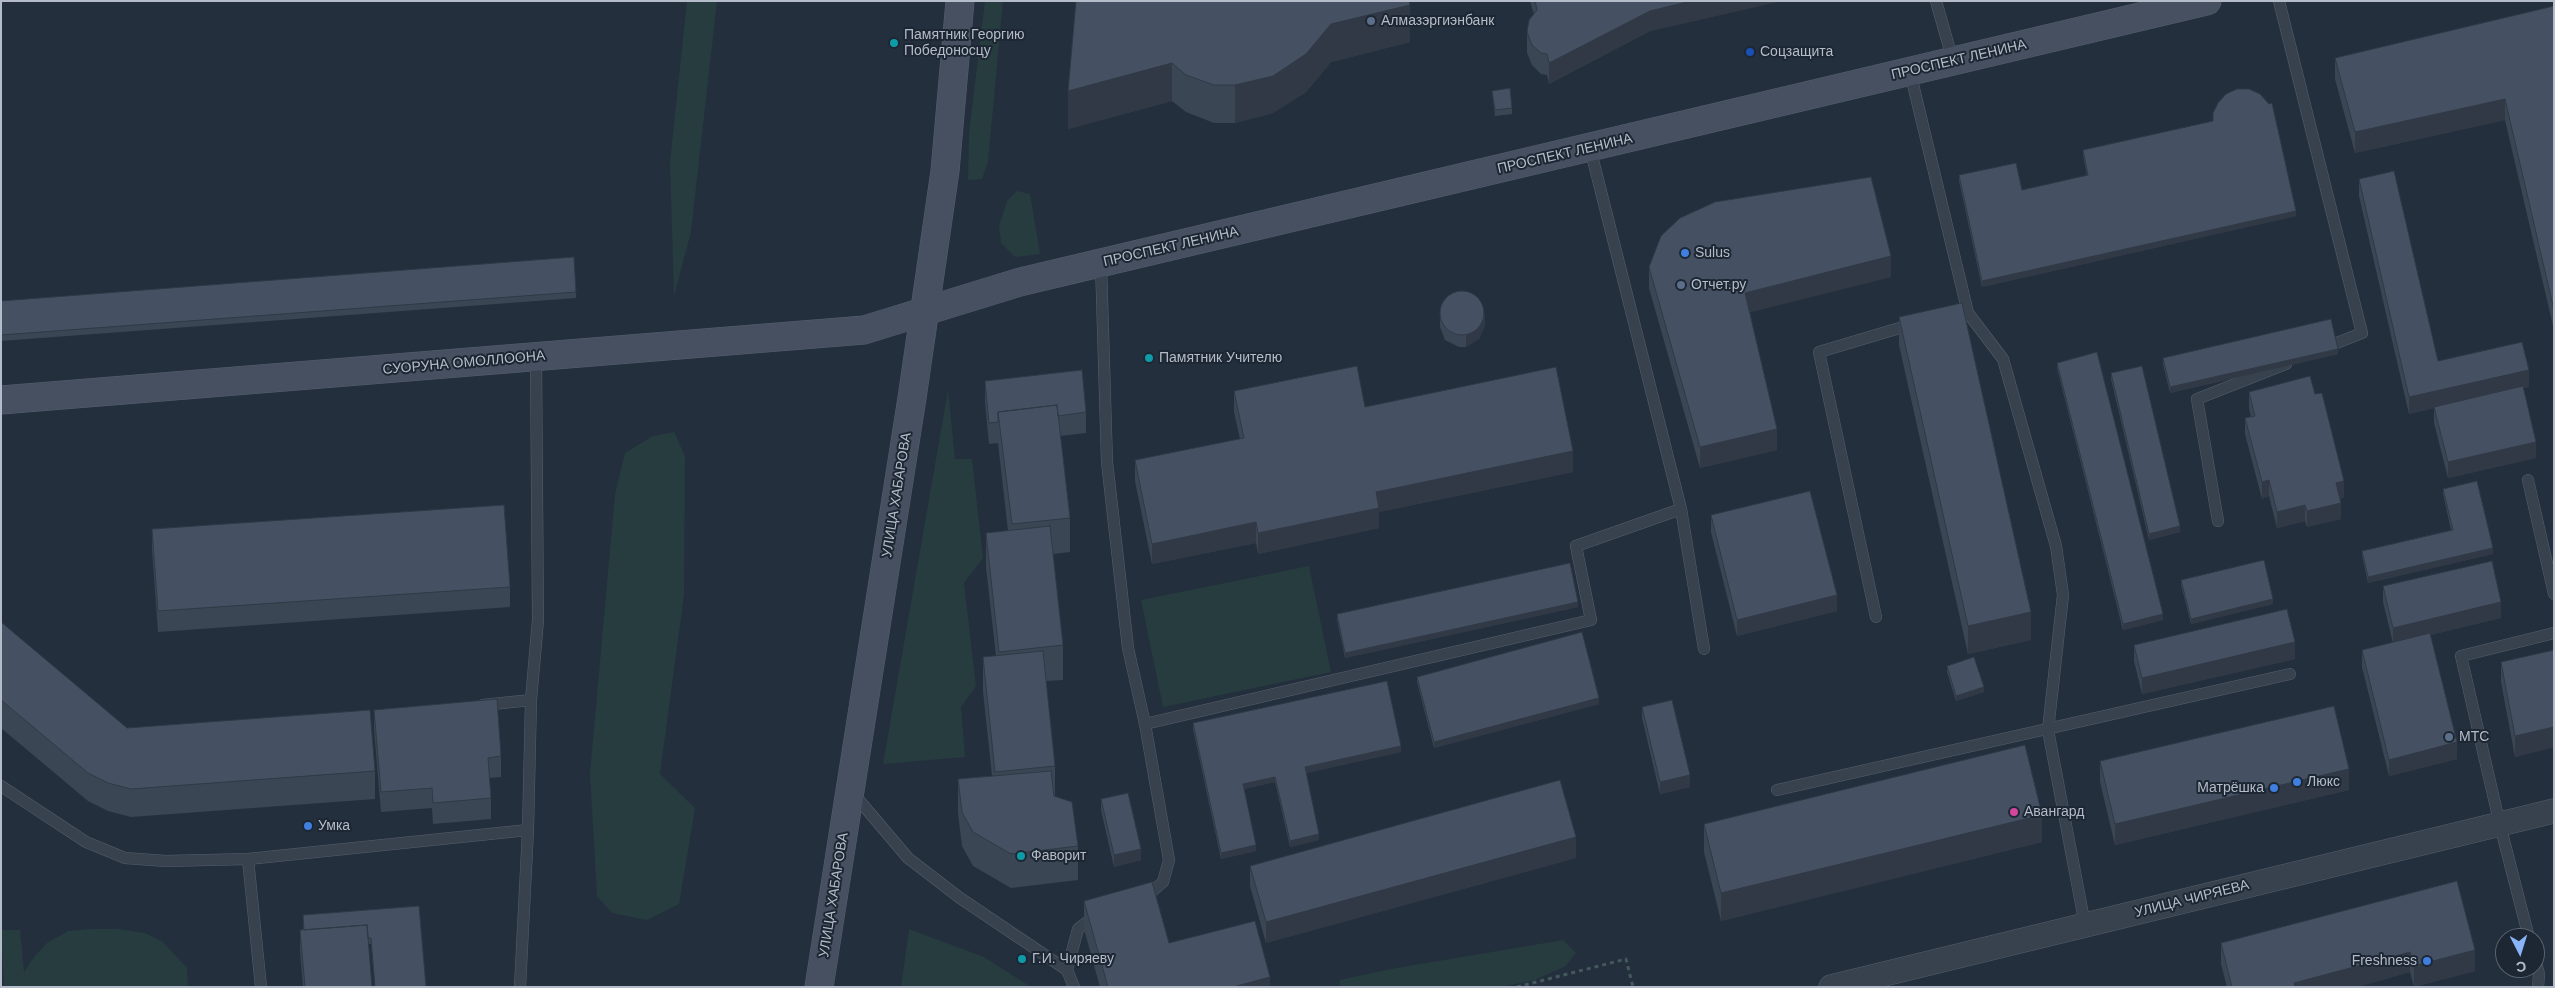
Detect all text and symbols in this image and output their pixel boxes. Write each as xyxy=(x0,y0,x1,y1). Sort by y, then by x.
place label: Алмазэргиэнбанк xyxy=(1381,13,1494,29)
marker: Алмазэргиэнбанк xyxy=(1365,15,1377,27)
place label: Памятник Георгию Победоносцу xyxy=(904,27,1024,59)
street label: ПРОСПЕКТ ЛЕНИНА xyxy=(1890,36,2028,84)
marker: Памятник Георгию Победоносцу xyxy=(888,37,900,49)
place label: Соцзащита xyxy=(1760,44,1833,60)
marker: Соцзащита xyxy=(1744,46,1756,58)
street label: ПРОСПЕКТ ЛЕНИНА xyxy=(1496,130,1634,178)
street label: ПРОСПЕКТ ЛЕНИНА xyxy=(1102,223,1240,271)
place label: Sulus xyxy=(1695,245,1730,261)
marker: Sulus xyxy=(1679,247,1691,259)
place label: Отчет.ру xyxy=(1691,277,1746,293)
marker: Отчет.ру xyxy=(1675,279,1687,291)
street label: СУОРУНА ОМОЛЛООНА xyxy=(382,348,546,378)
place label: Памятник Учителю xyxy=(1159,350,1282,366)
marker: Памятник Учителю xyxy=(1143,352,1155,364)
street label: УЛИЦА ХАБАРОВА xyxy=(879,431,915,559)
place label: МТС xyxy=(2459,729,2489,745)
marker: МТС xyxy=(2443,731,2455,743)
place label: Люкс xyxy=(2307,774,2340,790)
marker: Люкс xyxy=(2291,776,2303,788)
place label: Матрёшка xyxy=(2197,780,2264,796)
marker: Матрёшка xyxy=(2268,782,2280,794)
place label: Авангард xyxy=(2024,804,2084,820)
marker: Авангард xyxy=(2008,806,2020,818)
place label: Умка xyxy=(318,818,350,834)
marker: Умка xyxy=(302,820,314,832)
street label: УЛИЦА ХАБАРОВА xyxy=(816,831,852,959)
place label: Фаворит xyxy=(1031,848,1087,864)
marker: Фаворит xyxy=(1015,850,1027,862)
street label: УЛИЦА ЧИРЯЕВА xyxy=(2133,877,2251,921)
north arrow xyxy=(2495,928,2545,978)
place label: Г.И. Чиряеву xyxy=(1032,951,1114,967)
marker: Г.И. Чиряеву xyxy=(1016,953,1028,965)
place label: Freshness xyxy=(2352,953,2417,969)
marker: Freshness xyxy=(2421,955,2433,967)
text: С xyxy=(2515,959,2527,975)

